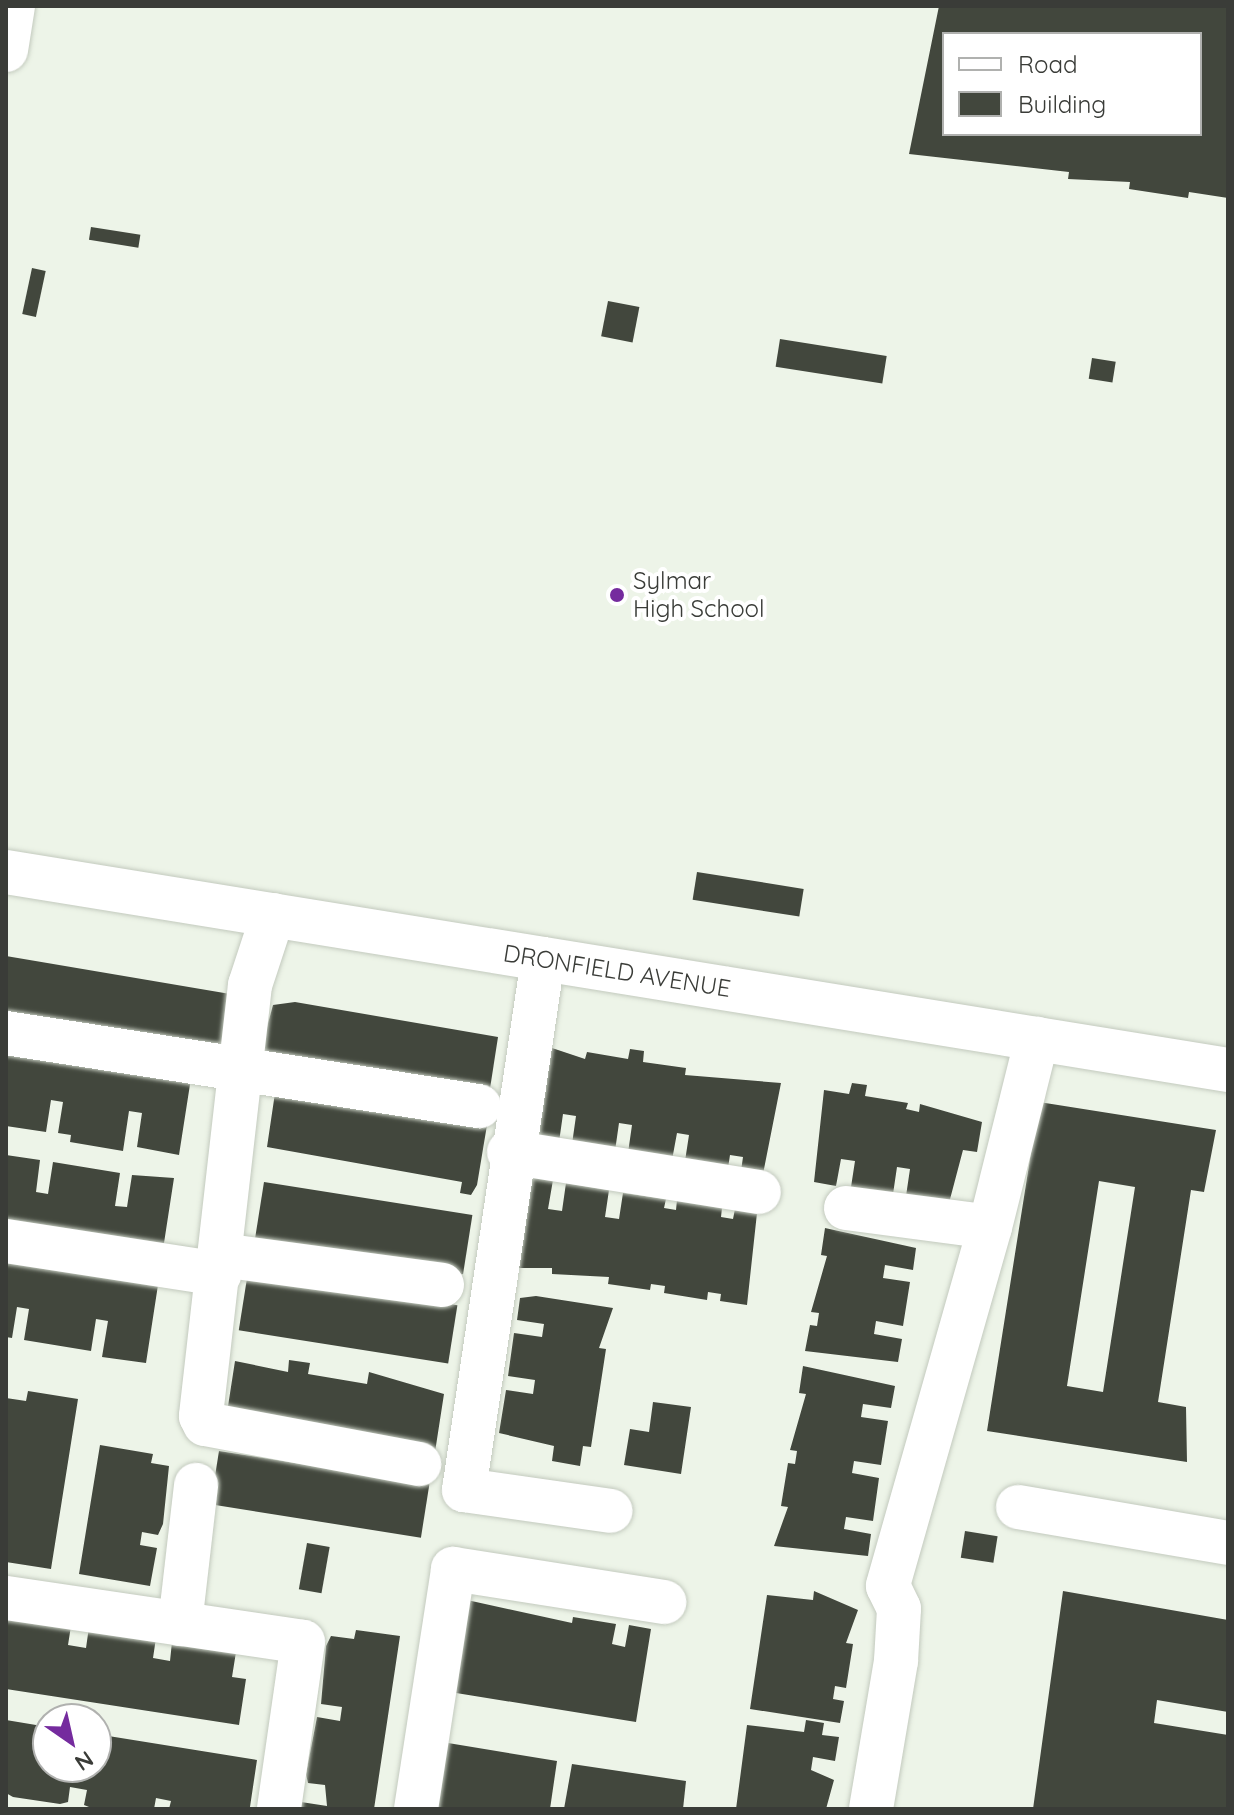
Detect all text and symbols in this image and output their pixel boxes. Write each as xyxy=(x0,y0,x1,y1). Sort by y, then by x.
legend xyxy=(942,32,1202,136)
text: Road xyxy=(1018,49,1078,79)
text: Building xyxy=(1018,89,1106,119)
place label: Sylmar High School xyxy=(633,567,765,623)
marker: Sylmar High School xyxy=(608,586,626,604)
street label: DRONFIELD AVENUE xyxy=(501,939,733,1003)
north arrow xyxy=(32,1703,112,1783)
text: N xyxy=(70,1745,99,1777)

